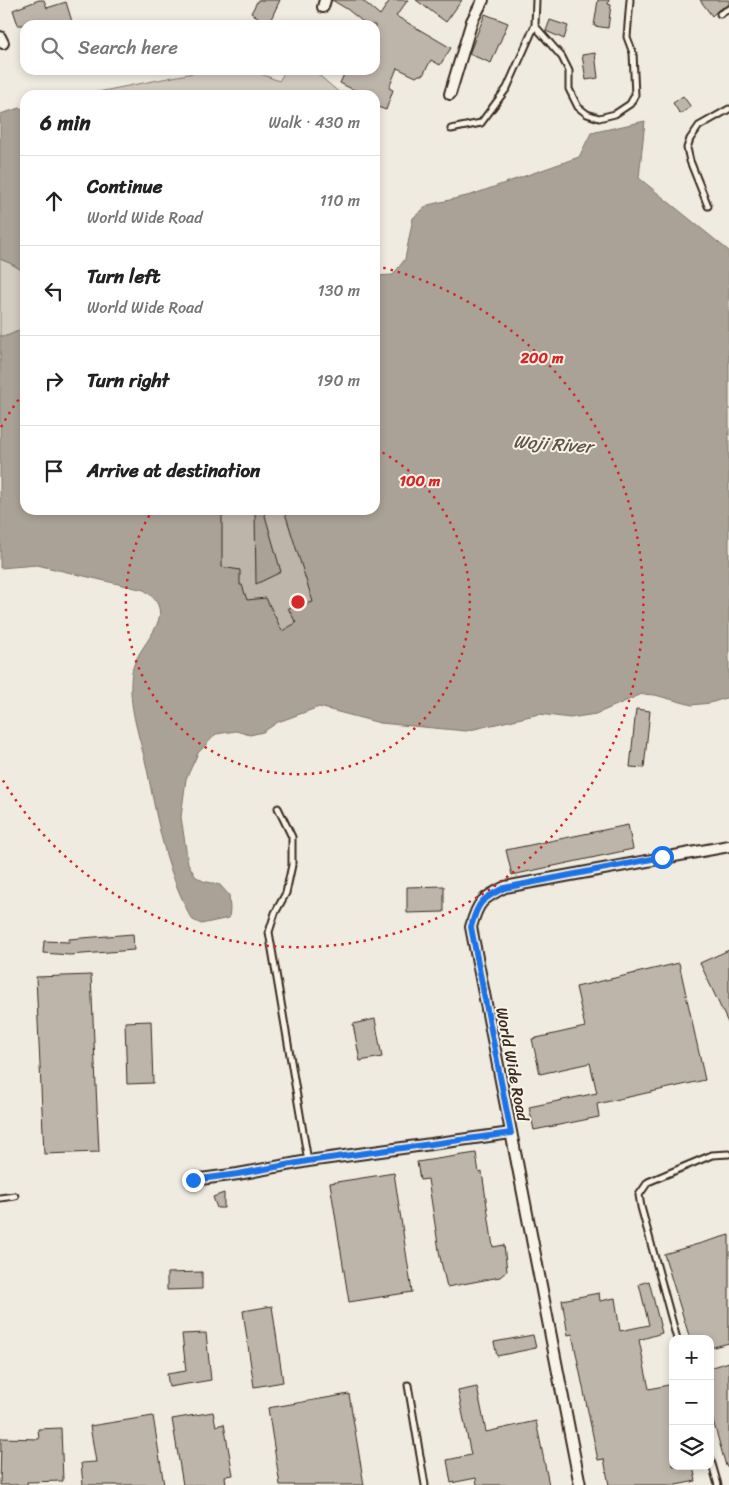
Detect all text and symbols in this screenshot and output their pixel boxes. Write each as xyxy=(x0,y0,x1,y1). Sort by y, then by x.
search box xyxy=(20,20,380,75)
text: Search here xyxy=(78,31,178,64)
icon: search xyxy=(38,34,66,62)
text: 6 min xyxy=(40,104,91,142)
text: Walk · 430 m xyxy=(269,108,360,137)
text: Continue xyxy=(87,170,163,203)
text: 110 m xyxy=(320,186,360,215)
icon: ahead xyxy=(40,187,68,215)
text: World Wide Road xyxy=(87,203,203,232)
text: Turn left xyxy=(87,260,160,293)
text: 130 m xyxy=(318,276,360,305)
icon: left xyxy=(40,277,68,305)
text: World Wide Road xyxy=(87,293,203,322)
text: 200 m xyxy=(519,345,564,371)
text: Turn right xyxy=(87,364,169,397)
text: 190 m xyxy=(317,366,360,395)
icon: right xyxy=(40,367,68,395)
water label: Woji River xyxy=(512,425,597,463)
text: Arrive at destination xyxy=(87,454,260,487)
icon: arrive xyxy=(40,457,68,485)
text: 100 m xyxy=(400,468,441,494)
centre of rings xyxy=(289,593,307,611)
route start xyxy=(651,846,674,869)
street label: World Wide Road xyxy=(487,1005,538,1125)
route end xyxy=(182,1169,205,1192)
map controls xyxy=(669,1335,714,1470)
button: + xyxy=(669,1335,714,1380)
button: − xyxy=(669,1380,714,1425)
button: layers xyxy=(669,1425,714,1470)

